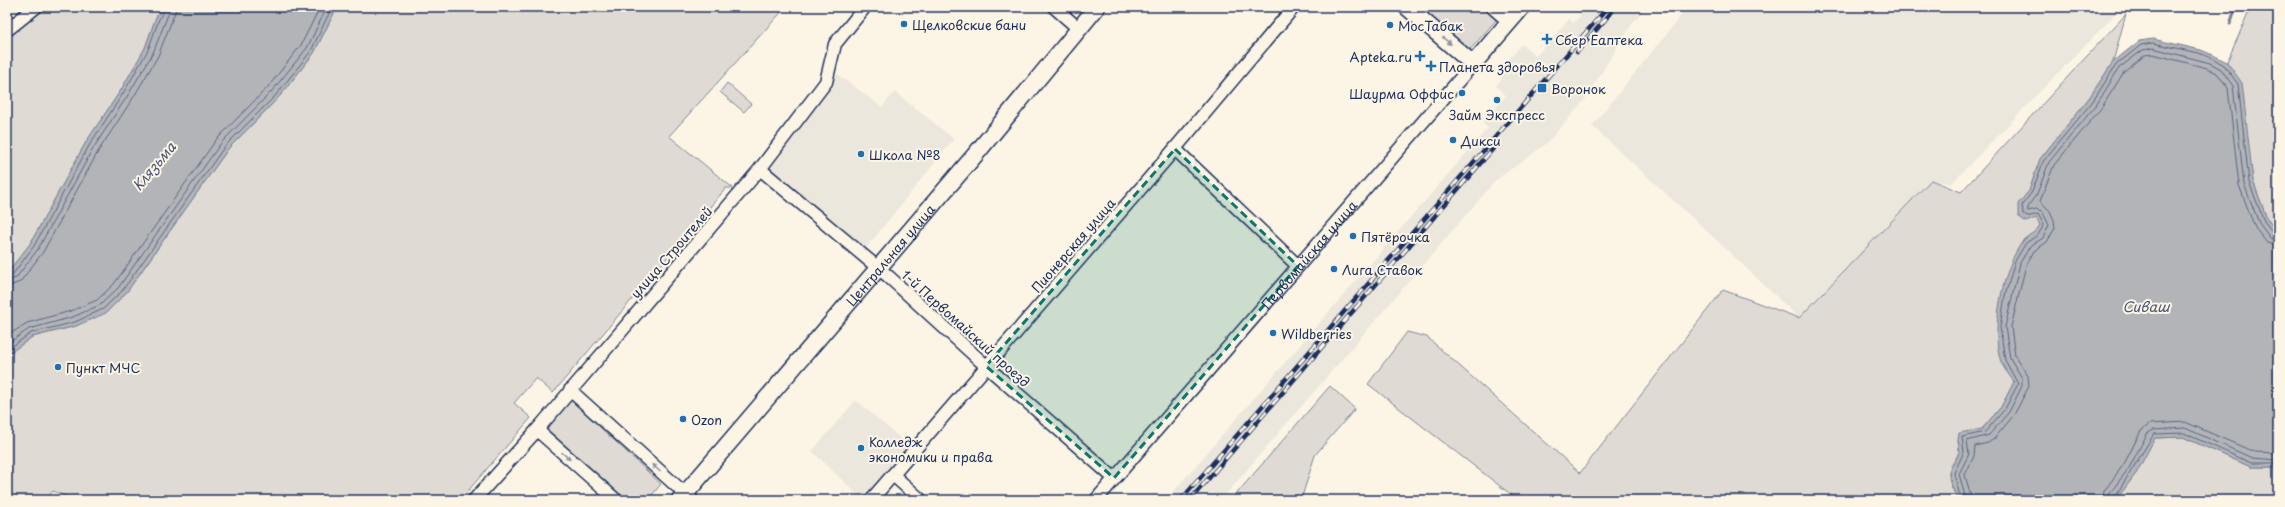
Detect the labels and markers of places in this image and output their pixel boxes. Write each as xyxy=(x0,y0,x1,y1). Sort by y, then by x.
place label: Щелковские бани xyxy=(912,15,1027,34)
place label: МосТабак xyxy=(1398,16,1463,35)
marker: Щелковские бани xyxy=(899,19,909,29)
marker: МосТабак xyxy=(1385,20,1395,30)
place label: Сбер Еаптека xyxy=(1555,30,1644,49)
marker: Сбер Еаптека xyxy=(1542,34,1552,44)
place label: Apteka.ru xyxy=(1350,47,1412,66)
marker: Apteka.ru xyxy=(1415,51,1425,61)
place label: Планета здоровья xyxy=(1439,57,1556,76)
marker: Планета здоровья xyxy=(1426,61,1436,71)
place label: Воронок xyxy=(1551,79,1606,98)
marker: Воронок xyxy=(1536,82,1548,94)
place label: Шаурма Оффис xyxy=(1349,84,1454,103)
marker: Шаурма Оффис xyxy=(1457,88,1467,98)
marker: Займ Экспресс xyxy=(1492,95,1502,105)
place label: Займ Экспресс xyxy=(1449,105,1545,124)
place label: Дикси xyxy=(1460,131,1501,150)
marker: Дикси xyxy=(1448,135,1458,145)
place label: Школа №8 xyxy=(869,145,941,164)
marker: Школа №8 xyxy=(856,149,866,159)
place label: Пятёрочка xyxy=(1361,227,1431,246)
marker: Пятёрочка xyxy=(1348,231,1358,241)
place label: Лига Ставок xyxy=(1342,260,1423,279)
marker: Лига Ставок xyxy=(1329,264,1339,274)
place label: Wildberries xyxy=(1281,324,1352,343)
marker: Wildberries xyxy=(1268,328,1278,338)
place label: Пункт МЧС xyxy=(66,358,141,377)
marker: Пункт МЧС xyxy=(53,362,63,372)
place label: Ozon xyxy=(691,410,722,429)
marker: Ozon xyxy=(678,414,688,424)
place label: Колледж экономики и права xyxy=(869,432,993,466)
marker: Колледж экономики и права xyxy=(856,443,866,453)

